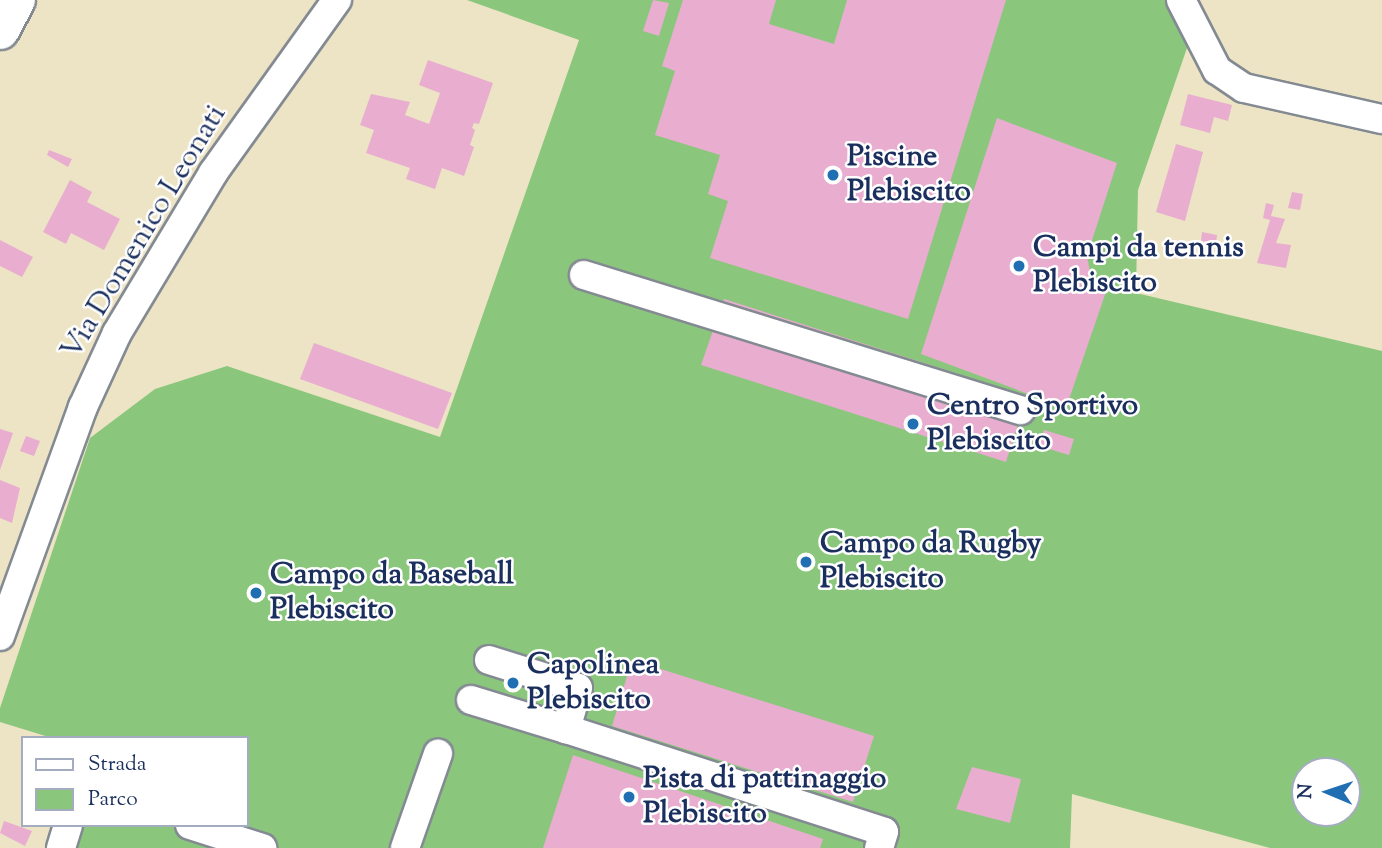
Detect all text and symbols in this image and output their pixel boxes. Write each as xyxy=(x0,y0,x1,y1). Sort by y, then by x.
street label: Via Domenico Leonati xyxy=(55,99,235,367)
place label: Piscine Plebiscito xyxy=(847,140,971,210)
marker: Piscine Plebiscito xyxy=(825,167,841,183)
place label: Campi da tennis Plebiscito xyxy=(1033,231,1244,302)
marker: Campi da tennis Plebiscito xyxy=(1011,258,1027,274)
place label: Centro Sportivo Plebiscito xyxy=(927,389,1138,460)
marker: Centro Sportivo Plebiscito xyxy=(905,416,921,432)
place label: Campo da Rugby Plebiscito xyxy=(820,527,1041,598)
marker: Campo da Rugby Plebiscito xyxy=(798,554,814,570)
place label: Campo da Baseball Plebiscito xyxy=(270,558,514,628)
marker: Campo da Baseball Plebiscito xyxy=(248,585,264,601)
place label: Capolinea Plebiscito xyxy=(527,648,659,718)
marker: Capolinea Plebiscito xyxy=(505,675,521,691)
legend xyxy=(21,736,248,827)
text: Strada xyxy=(88,750,147,780)
north arrow xyxy=(1291,757,1361,827)
place label: Pista di pattinaggio Plebiscito xyxy=(643,762,886,832)
text: N xyxy=(1293,783,1320,799)
text: Parco xyxy=(88,785,138,815)
marker: Pista di pattinaggio Plebiscito xyxy=(621,789,637,805)

